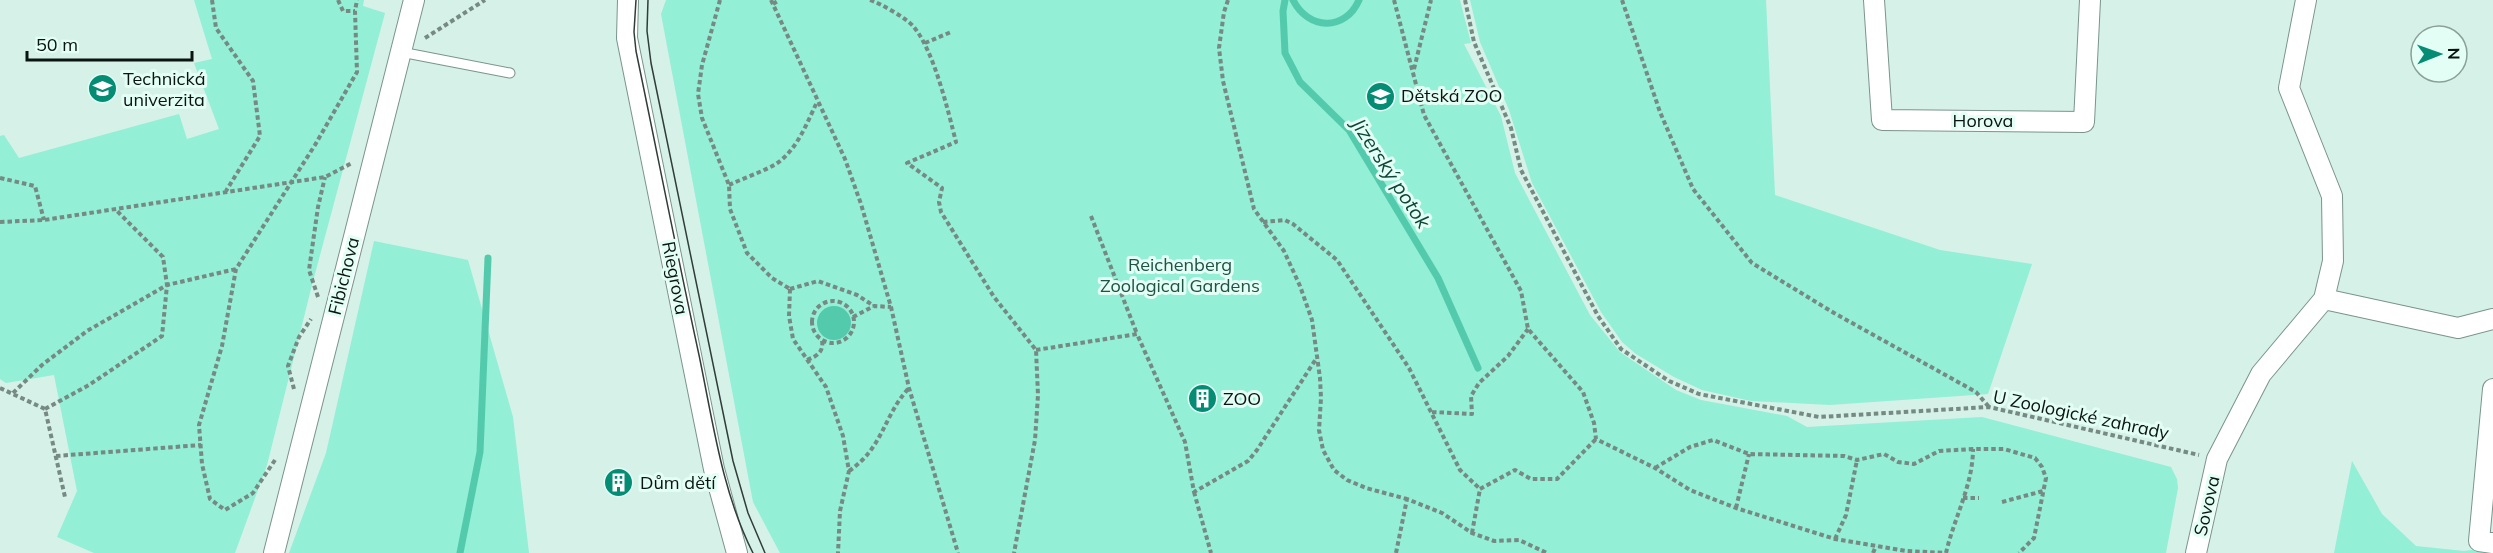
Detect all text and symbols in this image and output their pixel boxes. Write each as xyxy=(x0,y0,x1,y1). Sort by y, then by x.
scale bar xyxy=(27,24,192,62)
north arrow xyxy=(2409,24,2469,84)
text: 50 m xyxy=(36,33,78,56)
text: N xyxy=(2444,48,2464,60)
place label: Technická univerzita xyxy=(123,67,206,111)
school or university icon: Technická univerzita xyxy=(86,73,118,105)
school or university icon: Dětská ZOO xyxy=(1364,80,1396,112)
place label: Dětská ZOO xyxy=(1401,84,1502,107)
street label: Horova xyxy=(1953,109,2013,132)
water label: Jizerský potok xyxy=(1345,111,1437,233)
street label: Fibichova xyxy=(323,235,364,317)
street label: Riegrova xyxy=(657,239,694,316)
park label: Reichenberg Zoological Gardens xyxy=(1100,253,1260,297)
building icon: ZOO xyxy=(1186,383,1218,415)
street label: U Zoologické zahrady xyxy=(1991,385,2172,444)
place label: ZOO xyxy=(1223,387,1261,410)
building icon: Dům dětí xyxy=(603,467,635,499)
place label: Dům dětí xyxy=(640,471,717,494)
street label: Sovova xyxy=(2188,474,2225,538)

